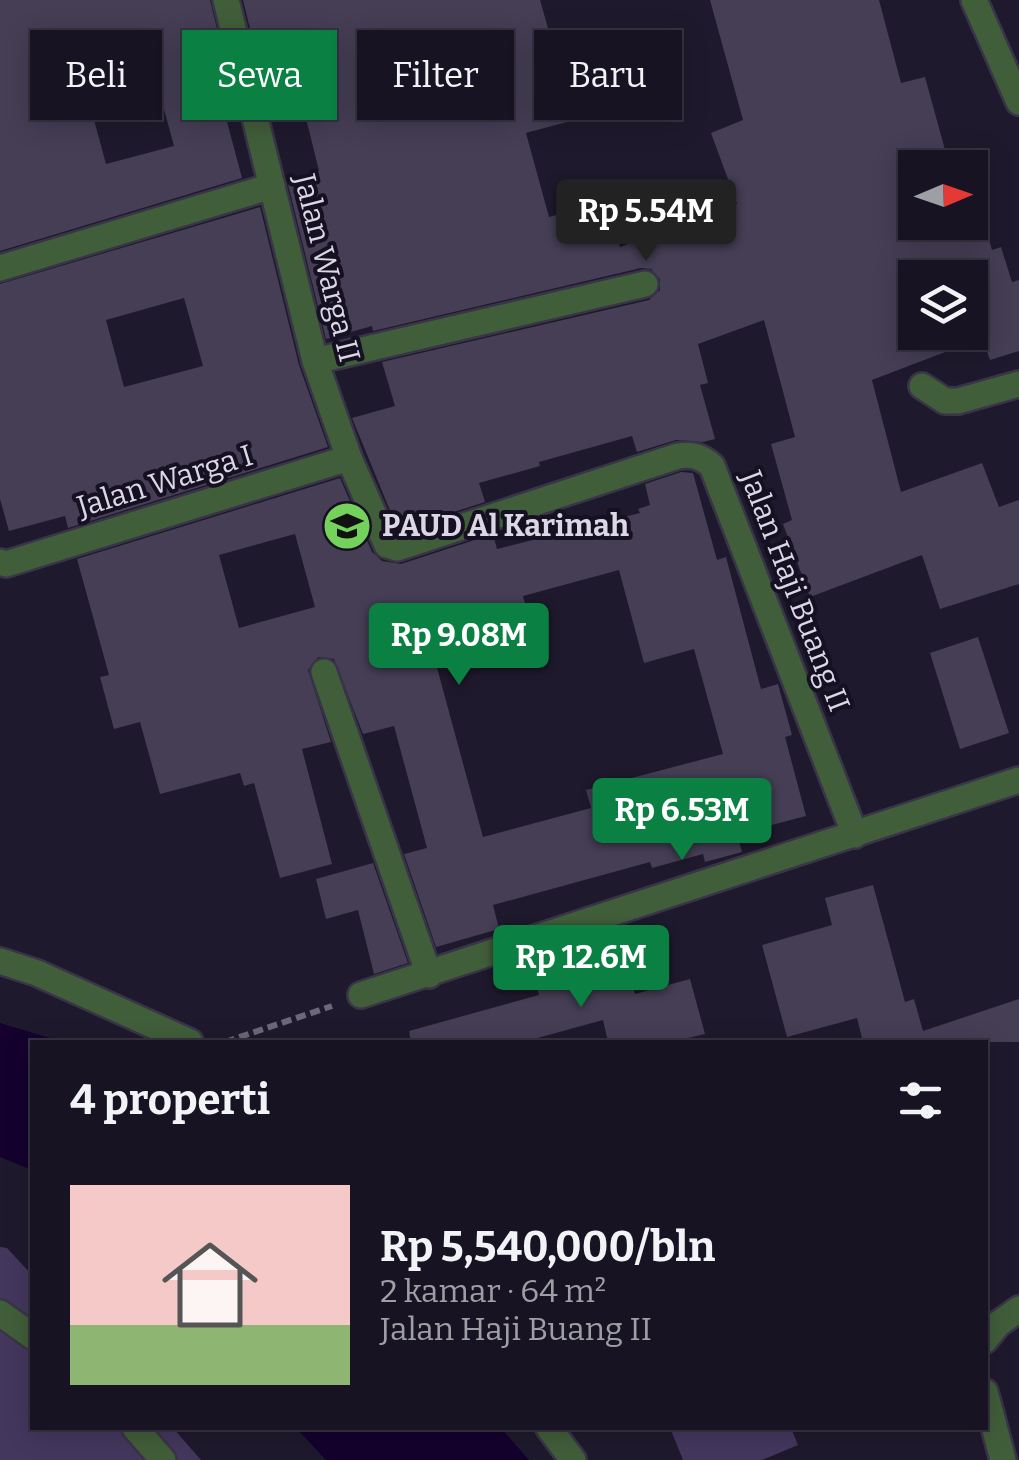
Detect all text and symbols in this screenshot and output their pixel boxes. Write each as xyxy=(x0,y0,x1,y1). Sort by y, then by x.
chip: Beli xyxy=(30,30,162,120)
chip: Sewa xyxy=(182,30,337,120)
chip: Filter xyxy=(357,30,514,120)
chip: Baru xyxy=(534,30,682,120)
north arrow xyxy=(898,150,988,240)
map controls xyxy=(898,150,988,350)
street label: Jalan Warga II xyxy=(286,169,368,366)
pin: Rp 5.54M xyxy=(543,179,749,264)
text: Rp 5.54M xyxy=(578,192,714,230)
button: layers xyxy=(898,260,988,350)
street label: Jalan Warga I xyxy=(72,437,257,525)
street label: Jalan Haji Buang II xyxy=(732,465,857,716)
school or university icon: PAUD Al Karimah xyxy=(321,500,373,552)
place label: PAUD Al Karimah xyxy=(382,508,629,544)
pin: Rp 9.08M xyxy=(356,603,562,688)
text: Rp 9.08M xyxy=(391,616,527,654)
pin: Rp 6.53M xyxy=(579,778,785,863)
text: Rp 6.53M xyxy=(614,791,750,829)
pin: Rp 12.6M xyxy=(478,925,684,1010)
text: Rp 12.6M xyxy=(515,938,647,976)
icon: filters xyxy=(893,1073,948,1128)
text: 4 properti xyxy=(70,1075,270,1125)
text: Rp 5,540,000/bln xyxy=(380,1222,715,1272)
icon: home xyxy=(150,1225,270,1345)
text: 2 kamar · 64 m² xyxy=(380,1272,606,1310)
text: Jalan Haji Buang II xyxy=(380,1310,652,1348)

